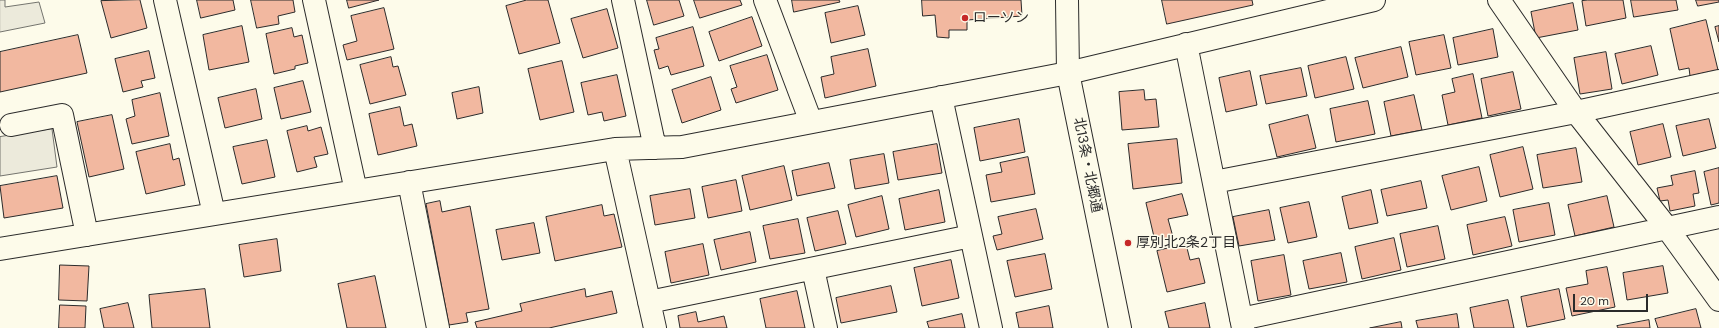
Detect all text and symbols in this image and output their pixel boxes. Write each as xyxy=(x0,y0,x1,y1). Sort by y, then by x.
place label: ローソン xyxy=(973,10,1029,26)
marker: ローソン xyxy=(960,13,970,23)
street label: 北13条・北郷通 xyxy=(1070,116,1104,214)
place label: 厚別北2条2丁目 xyxy=(1136,235,1236,251)
marker: 厚別北2条2丁目 xyxy=(1123,238,1133,248)
scale bar xyxy=(1575,286,1650,312)
text: 20 m xyxy=(1580,293,1609,309)

